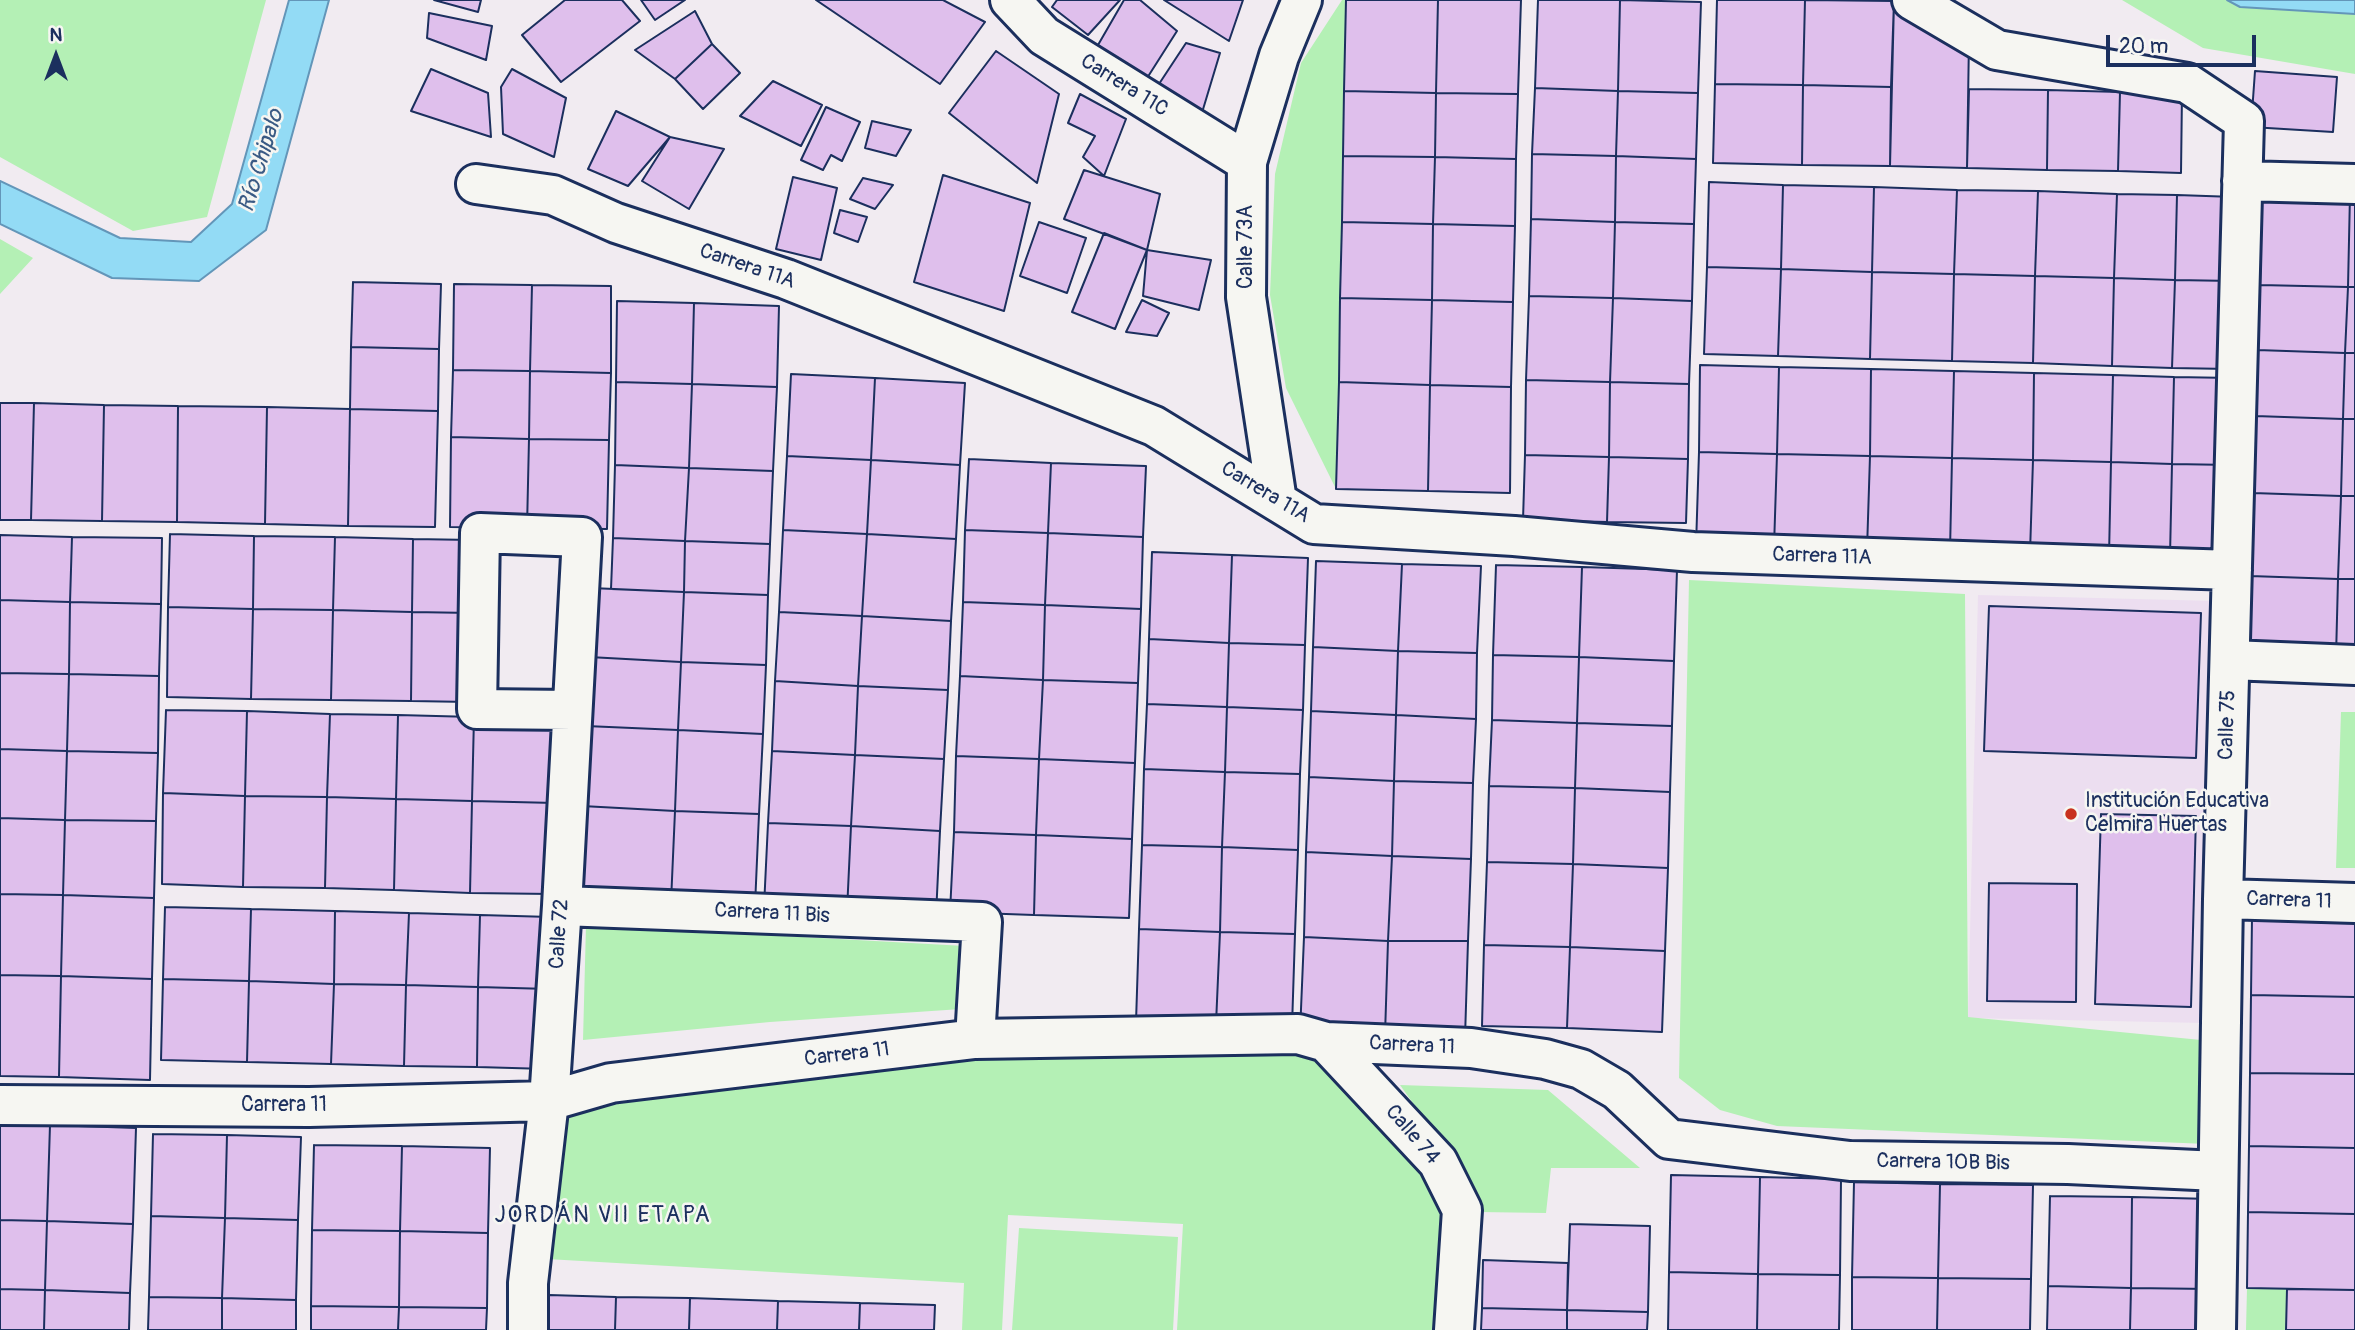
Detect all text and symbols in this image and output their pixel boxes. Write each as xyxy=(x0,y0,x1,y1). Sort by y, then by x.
north arrow xyxy=(21,21,91,91)
scale bar xyxy=(2110,21,2260,65)
text: N xyxy=(50,23,62,47)
text: 20 m xyxy=(2119,33,2168,60)
street label: Carrera 11C xyxy=(1075,49,1173,123)
water label: Río Chipalo xyxy=(233,106,291,216)
street label: Calle 73A xyxy=(1234,205,1260,289)
street label: Carrera 11A xyxy=(696,239,798,295)
street label: Carrera 11A xyxy=(1216,457,1314,529)
street label: Carrera 11A xyxy=(1772,543,1872,571)
street label: Calle 75 xyxy=(2214,690,2242,760)
place label: Institución Educativa Celmira Huertas xyxy=(2085,789,2269,839)
marker: Institución Educativa Celmira Huertas xyxy=(2063,806,2079,822)
street label: Carrera 11 xyxy=(2246,887,2332,915)
street label: Calle 72 xyxy=(545,898,575,970)
street label: Carrera 11 Bis xyxy=(714,898,830,930)
street label: Carrera 11 xyxy=(1368,1031,1456,1061)
street label: Carrera 11 xyxy=(803,1037,891,1073)
street label: Carrera 11 xyxy=(241,1093,327,1119)
street label: Calle 74 xyxy=(1379,1100,1445,1170)
street label: Carrera 10B Bis xyxy=(1876,1149,2010,1177)
district label: JORDÁN VII ETAPA xyxy=(496,1202,710,1230)

